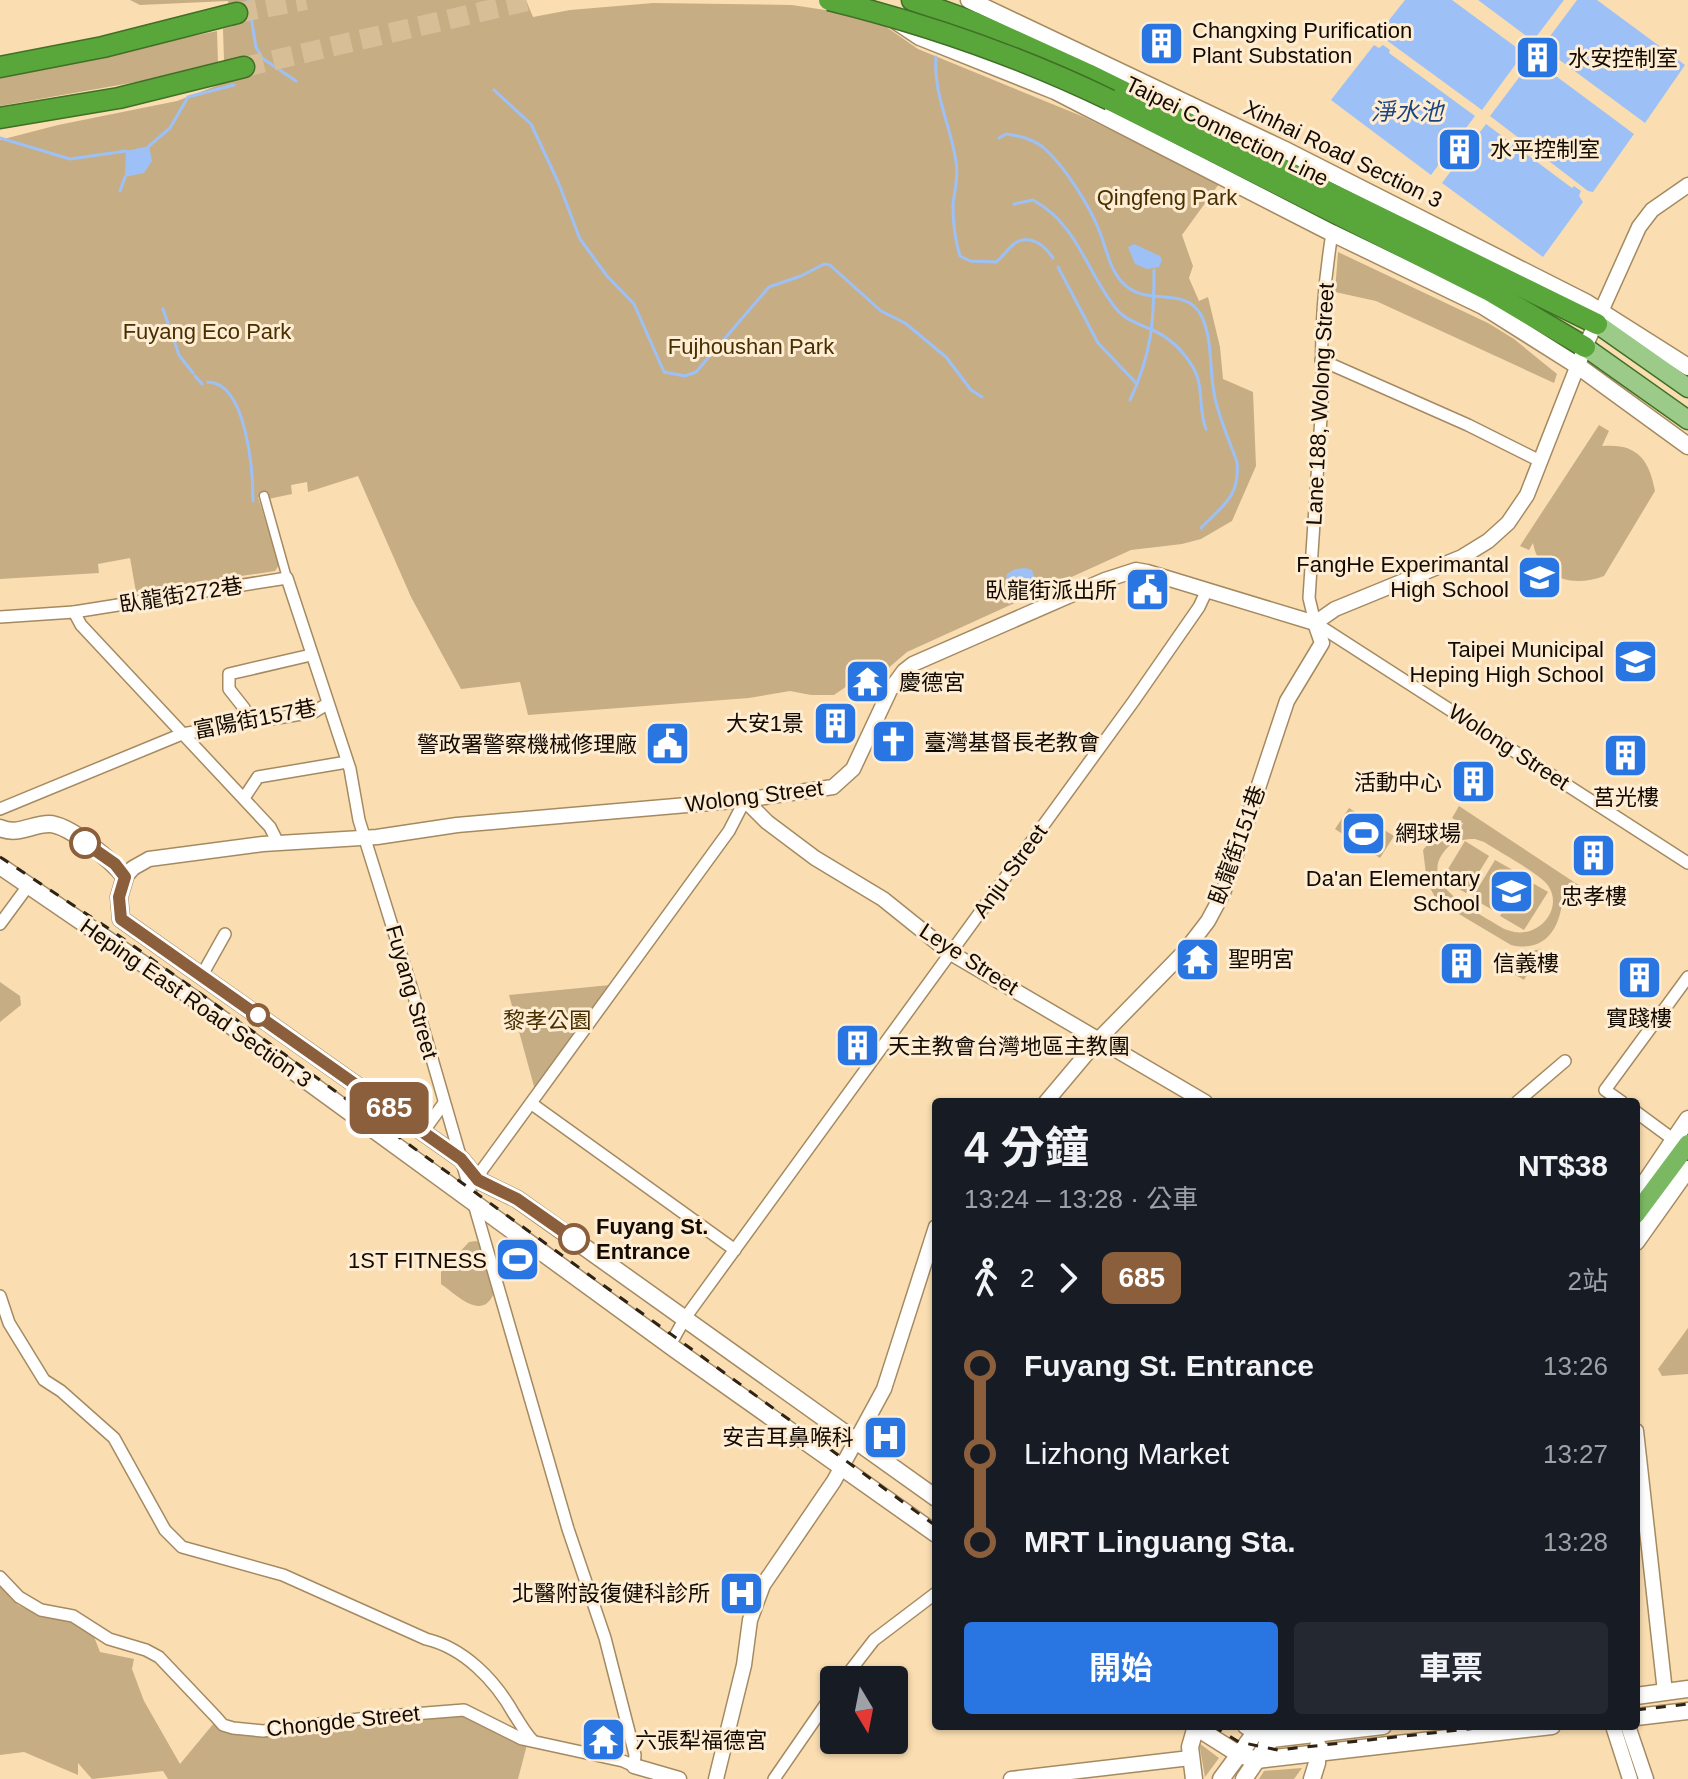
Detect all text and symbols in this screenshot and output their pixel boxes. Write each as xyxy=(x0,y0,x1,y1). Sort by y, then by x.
place label: Changxing Purification Plant Substation xyxy=(1192,18,1412,68)
building icon: Changxing Purification Plant Substation xyxy=(1137,19,1185,67)
building icon: 水安控制室 xyxy=(1513,34,1561,82)
place label: 水安控制室 xyxy=(1568,46,1678,71)
street label: Taipei Connection Line xyxy=(1121,71,1333,191)
street label: Xinhai Road Section 3 xyxy=(1240,95,1446,213)
water label: 淨水池 xyxy=(1371,98,1446,125)
building icon: 水平控制室 xyxy=(1435,125,1483,173)
place label: 水平控制室 xyxy=(1490,137,1600,162)
park label: Qingfeng Park xyxy=(1097,185,1238,210)
street label: Lane 188, Wolong Street xyxy=(1301,282,1339,526)
park label: Fuyang Eco Park xyxy=(123,319,292,344)
park label: Fujhoushan Park xyxy=(668,334,835,359)
place label: FangHe Experimantal High School xyxy=(1296,552,1509,602)
school or university icon: FangHe Experimantal High School xyxy=(1516,553,1564,601)
public building icon: 臥龍街派出所 xyxy=(1124,566,1172,614)
street label: 臥龍街272巷 xyxy=(117,573,245,617)
place label: 臥龍街派出所 xyxy=(985,578,1117,603)
place label: Taipei Municipal Heping High School xyxy=(1410,637,1604,687)
school or university icon: Taipei Municipal Heping High School xyxy=(1611,638,1659,686)
temple icon: 慶德宮 xyxy=(844,658,892,706)
place label: 慶德宮 xyxy=(899,670,965,695)
street label: 富陽街157巷 xyxy=(191,695,319,743)
building icon: 大安1景 xyxy=(811,699,859,747)
street label: Wolong Street xyxy=(1444,699,1574,795)
place label: 大安1景 xyxy=(726,711,804,736)
church icon: 臺灣基督長老教會 xyxy=(869,718,917,766)
public building icon: 警政署警察機械修理廠 xyxy=(644,720,692,768)
place label: 臺灣基督長老教會 xyxy=(924,730,1100,755)
place label: 警政署警察機械修理廠 xyxy=(417,732,637,757)
building icon: 莒光樓 xyxy=(1602,732,1650,780)
building icon: 活動中心 xyxy=(1449,758,1497,806)
place label: 活動中心 xyxy=(1354,770,1442,795)
street label: Wolong Street xyxy=(683,775,825,817)
street label: 臥龍街151巷 xyxy=(1204,782,1270,908)
place label: 莒光樓 xyxy=(1593,785,1659,810)
sports icon: 網球場 xyxy=(1340,809,1388,857)
street label: Anju Street xyxy=(968,820,1052,922)
place label: 網球場 xyxy=(1395,821,1461,846)
unlabelled marker xyxy=(70,828,100,858)
building icon: 忠孝樓 xyxy=(1570,831,1618,879)
place label: Da'an Elementary School xyxy=(1306,866,1480,916)
school or university icon: Da'an Elementary School xyxy=(1487,867,1535,915)
place label: 忠孝樓 xyxy=(1561,884,1627,909)
street label: Heping East Road Section 3 xyxy=(76,913,316,1093)
street label: Leye Street xyxy=(915,918,1023,1000)
street label: Fuyang Street xyxy=(381,922,443,1062)
temple icon: 聖明宮 xyxy=(1173,935,1221,983)
building icon: 信義樓 xyxy=(1438,939,1486,987)
place label: 聖明宮 xyxy=(1228,947,1294,972)
place label: 信義樓 xyxy=(1493,951,1559,976)
building icon: 實踐樓 xyxy=(1615,953,1663,1001)
unlabelled marker xyxy=(247,1004,269,1026)
place label: 實踐樓 xyxy=(1606,1006,1672,1031)
park label: 黎孝公園 xyxy=(503,1008,591,1033)
building icon: 天主教會台灣地區主教團 xyxy=(833,1022,881,1070)
place label: 天主教會台灣地區主教團 xyxy=(888,1034,1130,1059)
line badge: 685 xyxy=(343,1082,435,1134)
text: 685 xyxy=(366,1092,412,1123)
text: 4 分鐘 xyxy=(964,1123,1089,1172)
text: NT$38 xyxy=(1518,1149,1608,1182)
text: 13:24 – 13:28 · 公車 xyxy=(964,1184,1198,1214)
place label: Fuyang St. Entrance xyxy=(596,1214,708,1264)
marker: Fuyang St. Entrance xyxy=(559,1224,589,1254)
sports icon: 1ST FITNESS xyxy=(494,1236,542,1284)
place label: 1ST FITNESS xyxy=(348,1248,487,1273)
icon: walk xyxy=(964,1256,1008,1300)
icon: forward xyxy=(1046,1256,1090,1300)
text: 685 xyxy=(1118,1262,1165,1293)
text: 2 xyxy=(1020,1263,1034,1293)
text: 2站 xyxy=(1568,1266,1608,1296)
text: Fuyang St. Entrance xyxy=(1024,1349,1314,1382)
text: 13:26 xyxy=(1543,1351,1608,1381)
hospital icon: 安吉耳鼻喉科 xyxy=(861,1413,909,1461)
place label: 安吉耳鼻喉科 xyxy=(722,1425,854,1450)
text: Lizhong Market xyxy=(1024,1437,1229,1470)
text: 13:27 xyxy=(1543,1439,1608,1469)
text: MRT Linguang Sta. xyxy=(1024,1525,1296,1558)
text: 13:28 xyxy=(1543,1527,1608,1557)
hospital icon: 北醫附設復健科診所 xyxy=(717,1569,765,1617)
place label: 北醫附設復健科診所 xyxy=(512,1581,710,1606)
button: 開始 xyxy=(964,1622,1278,1714)
button: 車票 xyxy=(1294,1622,1608,1714)
north arrow xyxy=(820,1666,908,1754)
map controls xyxy=(820,1666,908,1754)
street label: Chongde Street xyxy=(265,1701,421,1741)
temple icon: 六張犁福德宮 xyxy=(580,1716,628,1764)
place label: 六張犁福德宮 xyxy=(635,1728,767,1753)

